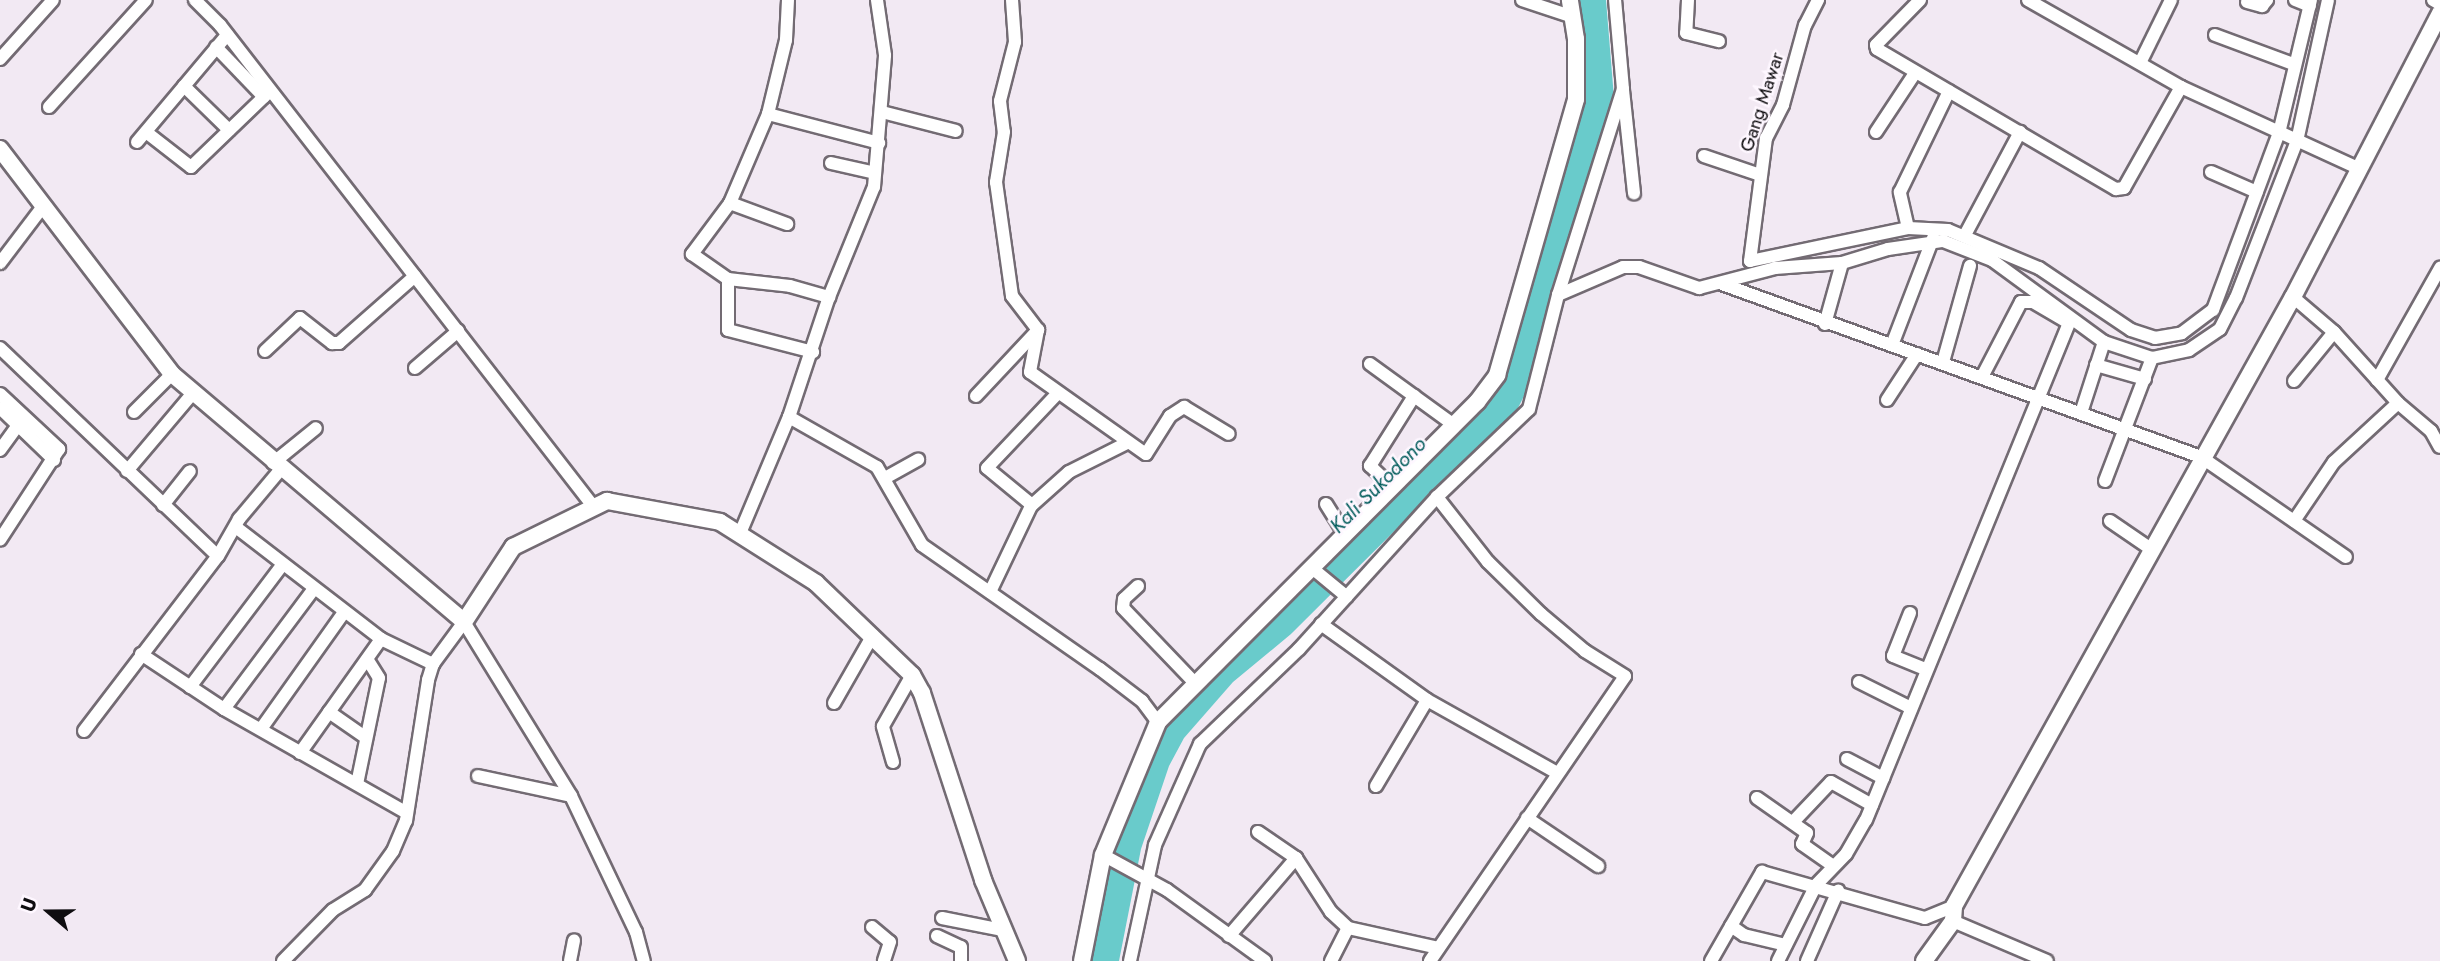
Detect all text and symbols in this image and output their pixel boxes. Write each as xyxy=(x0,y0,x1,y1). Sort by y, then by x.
street label: Gang Mawar xyxy=(1735,49,1789,155)
water label: Kali Sukodono xyxy=(1325,432,1431,538)
north arrow xyxy=(14,877,84,947)
text: U xyxy=(14,894,44,916)

